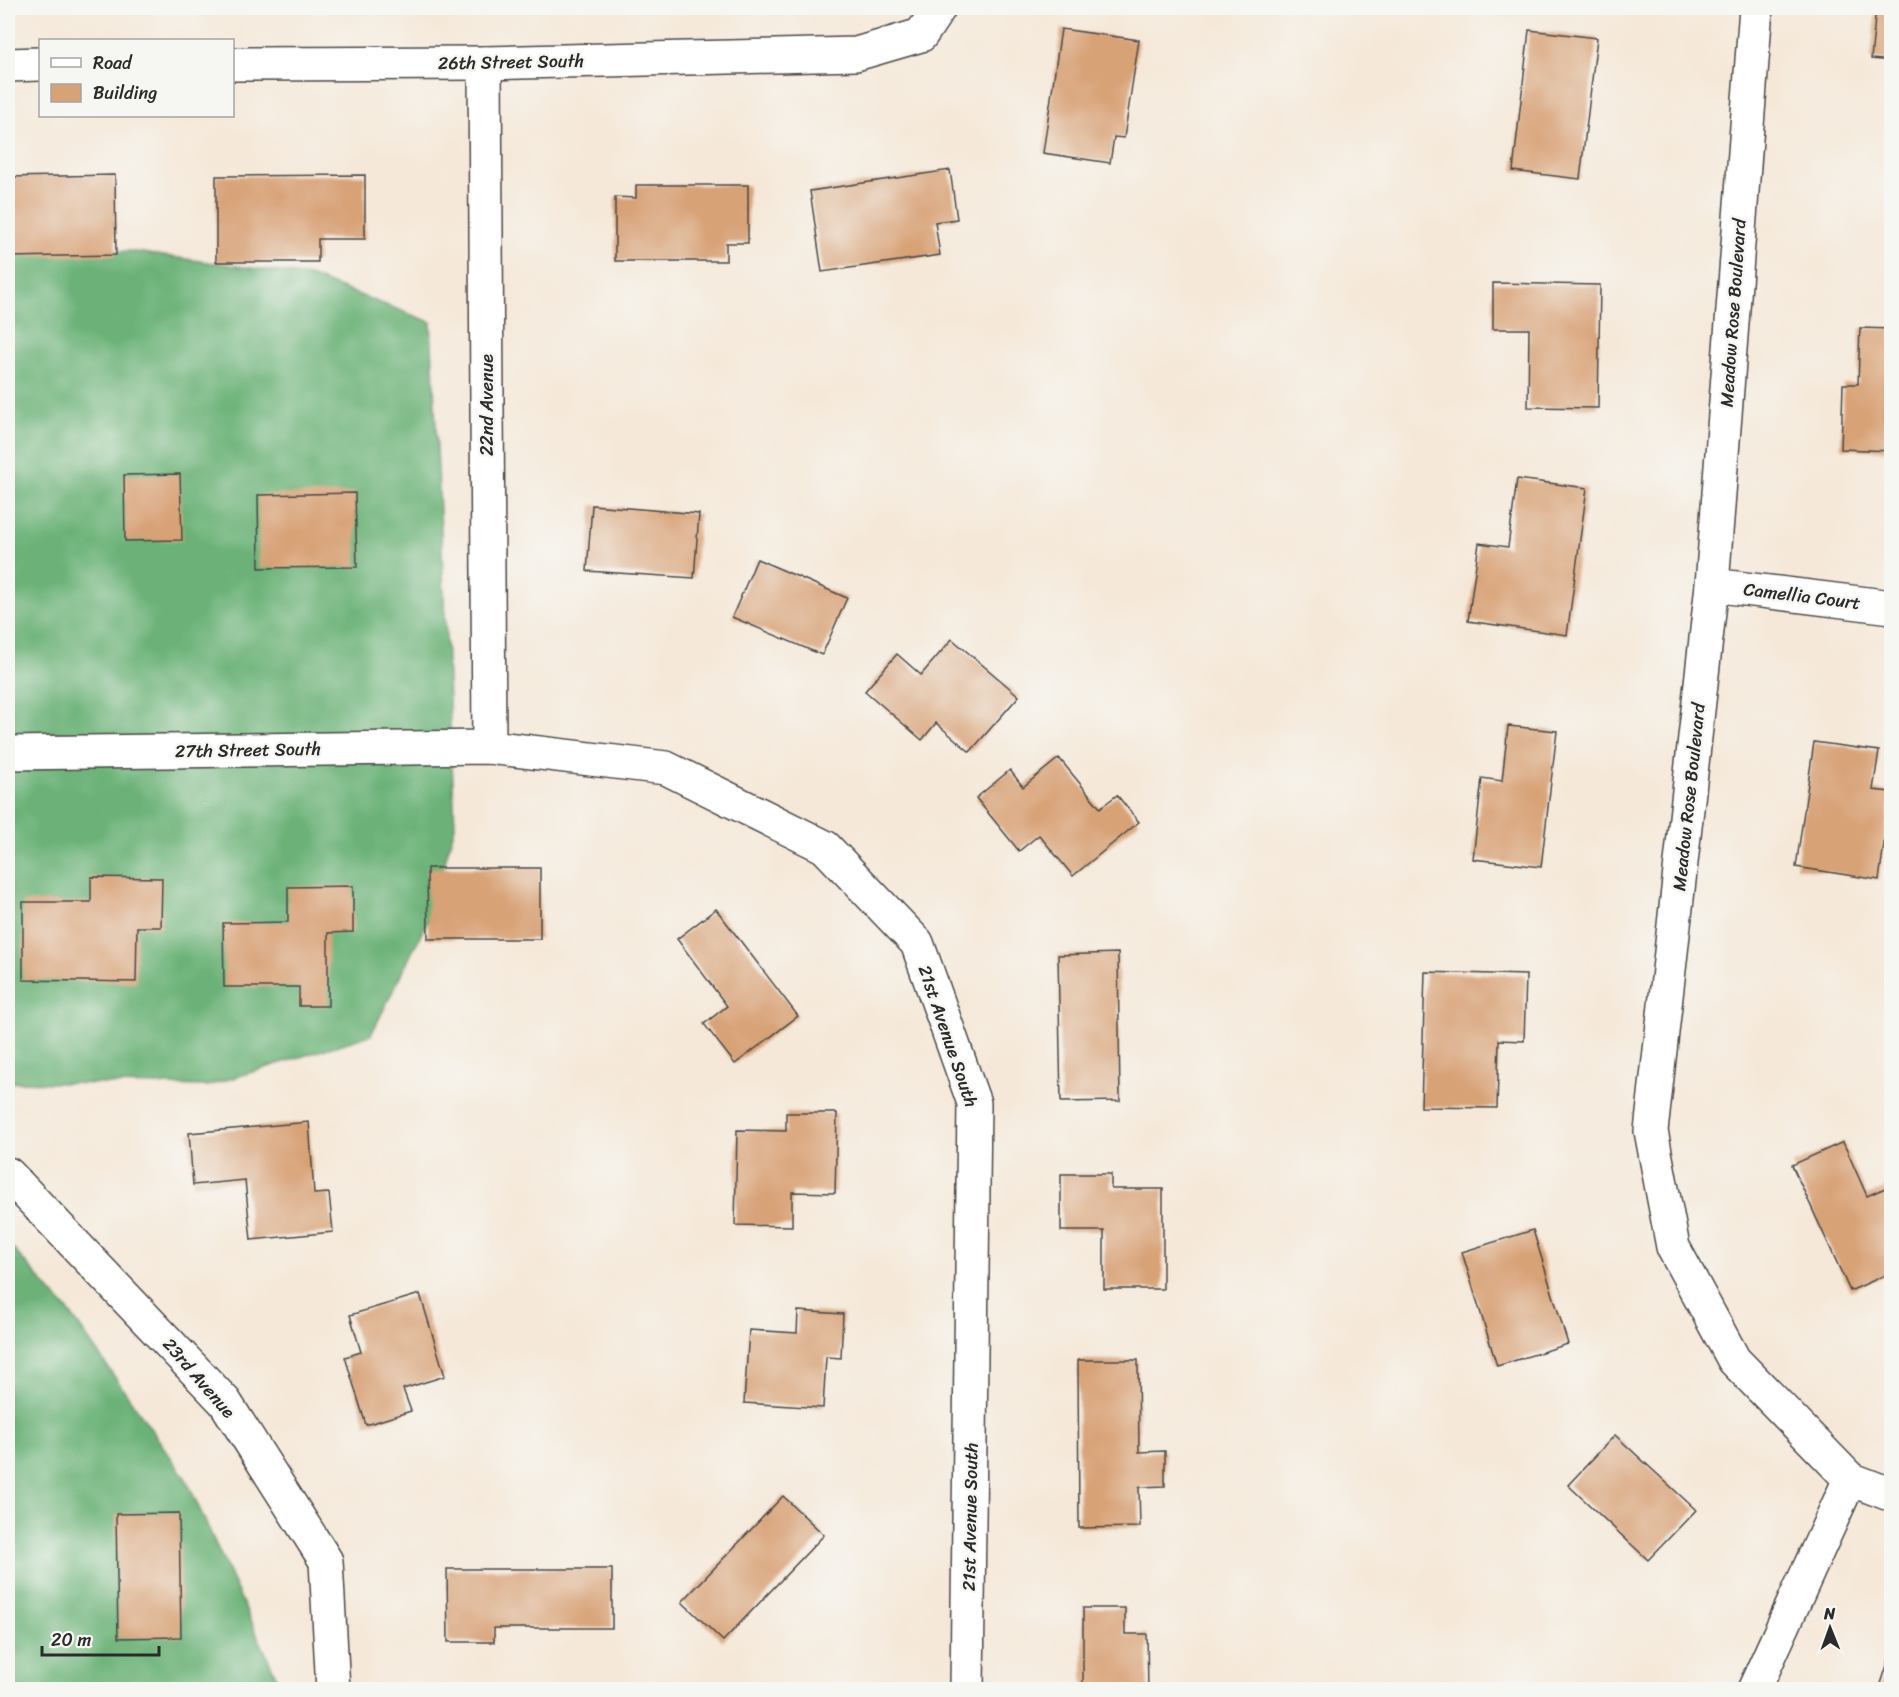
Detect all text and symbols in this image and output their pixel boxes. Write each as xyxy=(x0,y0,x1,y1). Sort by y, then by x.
legend xyxy=(39,39,234,117)
street label: 26th Street South xyxy=(438,45,584,79)
text: Road xyxy=(93,47,133,79)
text: Building xyxy=(93,77,157,109)
street label: Meadow Rose Boulevard xyxy=(1710,216,1756,408)
street label: 22nd Avenue xyxy=(471,354,503,456)
street label: Camellia Court xyxy=(1742,573,1862,619)
street label: Meadow Rose Boulevard xyxy=(1663,700,1715,892)
street label: 27th Street South xyxy=(175,733,321,767)
street label: 21st Avenue South xyxy=(909,961,987,1111)
street label: 23rd Avenue xyxy=(154,1330,244,1426)
street label: 21st Avenue South xyxy=(953,1442,987,1592)
north arrow xyxy=(1800,1598,1860,1658)
text: N xyxy=(1823,1599,1836,1628)
scale bar xyxy=(42,1619,159,1657)
text: 20 m xyxy=(51,1624,91,1656)

